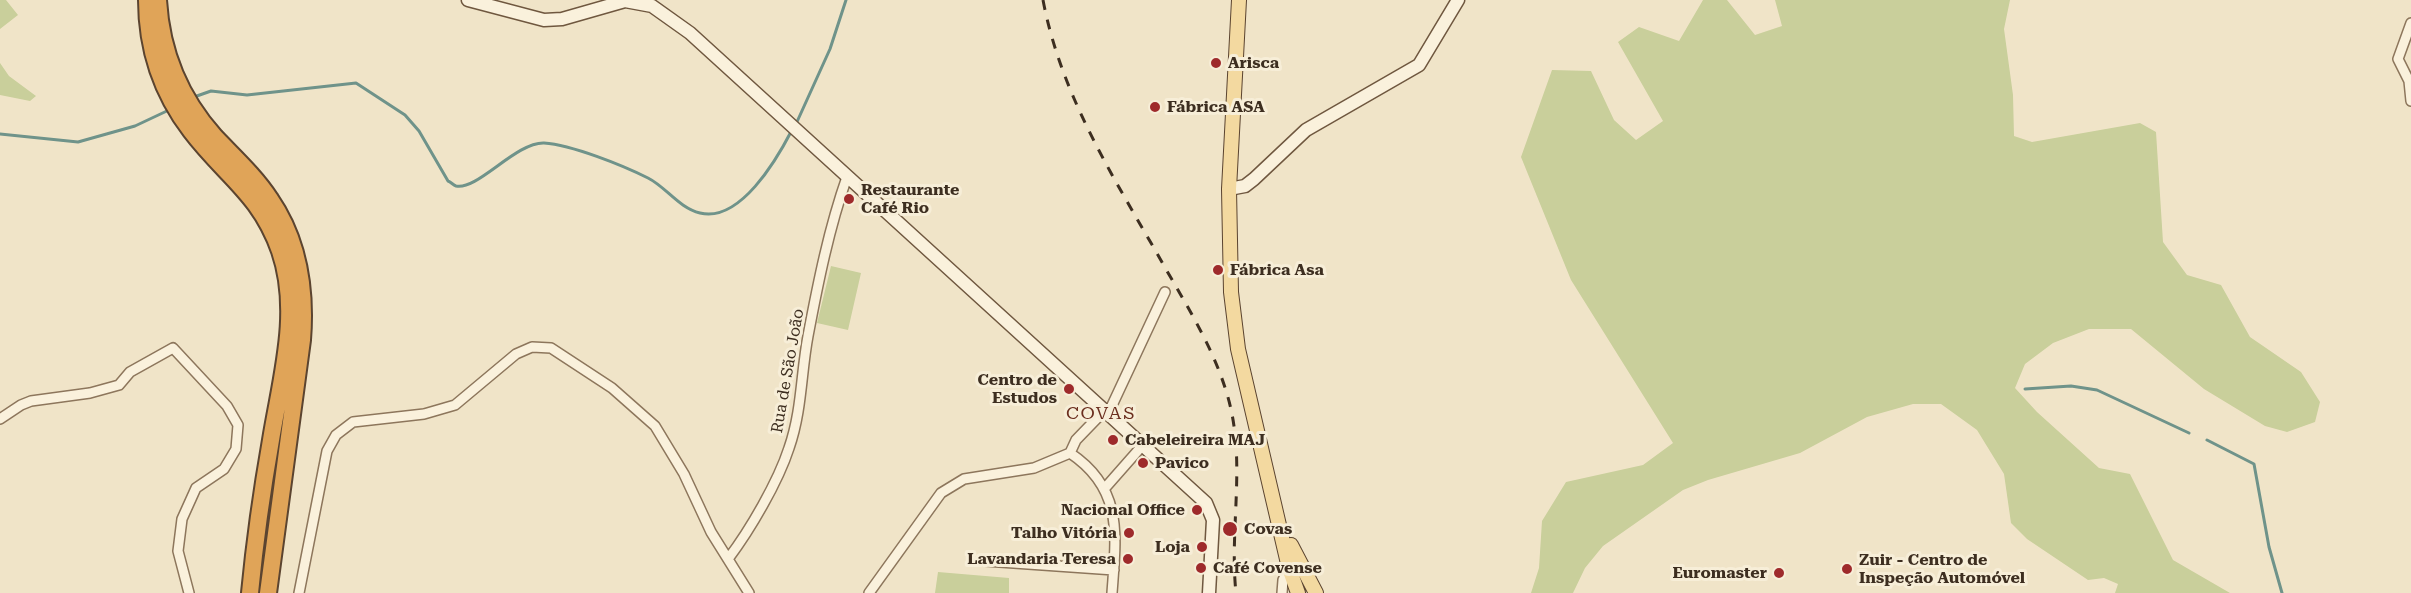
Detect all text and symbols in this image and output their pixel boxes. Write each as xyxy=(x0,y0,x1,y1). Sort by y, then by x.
place label: Arisca xyxy=(1228,53,1279,73)
marker: Arisca xyxy=(1209,56,1223,70)
place label: Fábrica ASA xyxy=(1167,97,1265,117)
marker: Fábrica ASA xyxy=(1148,100,1162,114)
place label: Restaurante Café Rio xyxy=(861,180,959,218)
marker: Restaurante Café Rio xyxy=(842,192,856,206)
place label: Fábrica Asa xyxy=(1230,260,1324,280)
marker: Fábrica Asa xyxy=(1211,263,1225,277)
street label: Rua de São João xyxy=(768,307,808,435)
place label: Centro de Estudos xyxy=(977,370,1057,408)
marker: Centro de Estudos xyxy=(1062,382,1076,396)
district label: COVAS xyxy=(1066,403,1136,425)
place label: Cabeleireira MAJ xyxy=(1125,430,1265,450)
marker: Cabeleireira MAJ xyxy=(1106,433,1120,447)
place label: Pavico xyxy=(1155,453,1209,473)
marker: Pavico xyxy=(1136,456,1150,470)
place label: Nacional Office xyxy=(1061,500,1185,520)
marker: Nacional Office xyxy=(1190,503,1204,517)
place label: Covas xyxy=(1244,519,1292,539)
marker: Covas xyxy=(1221,520,1239,538)
place label: Talho Vitória xyxy=(1011,523,1117,543)
marker: Talho Vitória xyxy=(1122,526,1136,540)
place label: Loja xyxy=(1155,537,1190,557)
marker: Loja xyxy=(1195,540,1209,554)
place label: Lavandaria Teresa xyxy=(967,549,1116,569)
place label: Zuir - Centro de Inspeção Automóvel xyxy=(1859,550,2025,588)
marker: Lavandaria Teresa xyxy=(1121,552,1135,566)
place label: Café Covense xyxy=(1213,558,1322,578)
marker: Café Covense xyxy=(1194,561,1208,575)
marker: Zuir - Centro de Inspeção Automóvel xyxy=(1840,562,1854,576)
place label: Euromaster xyxy=(1672,563,1767,583)
marker: Euromaster xyxy=(1772,566,1786,580)

